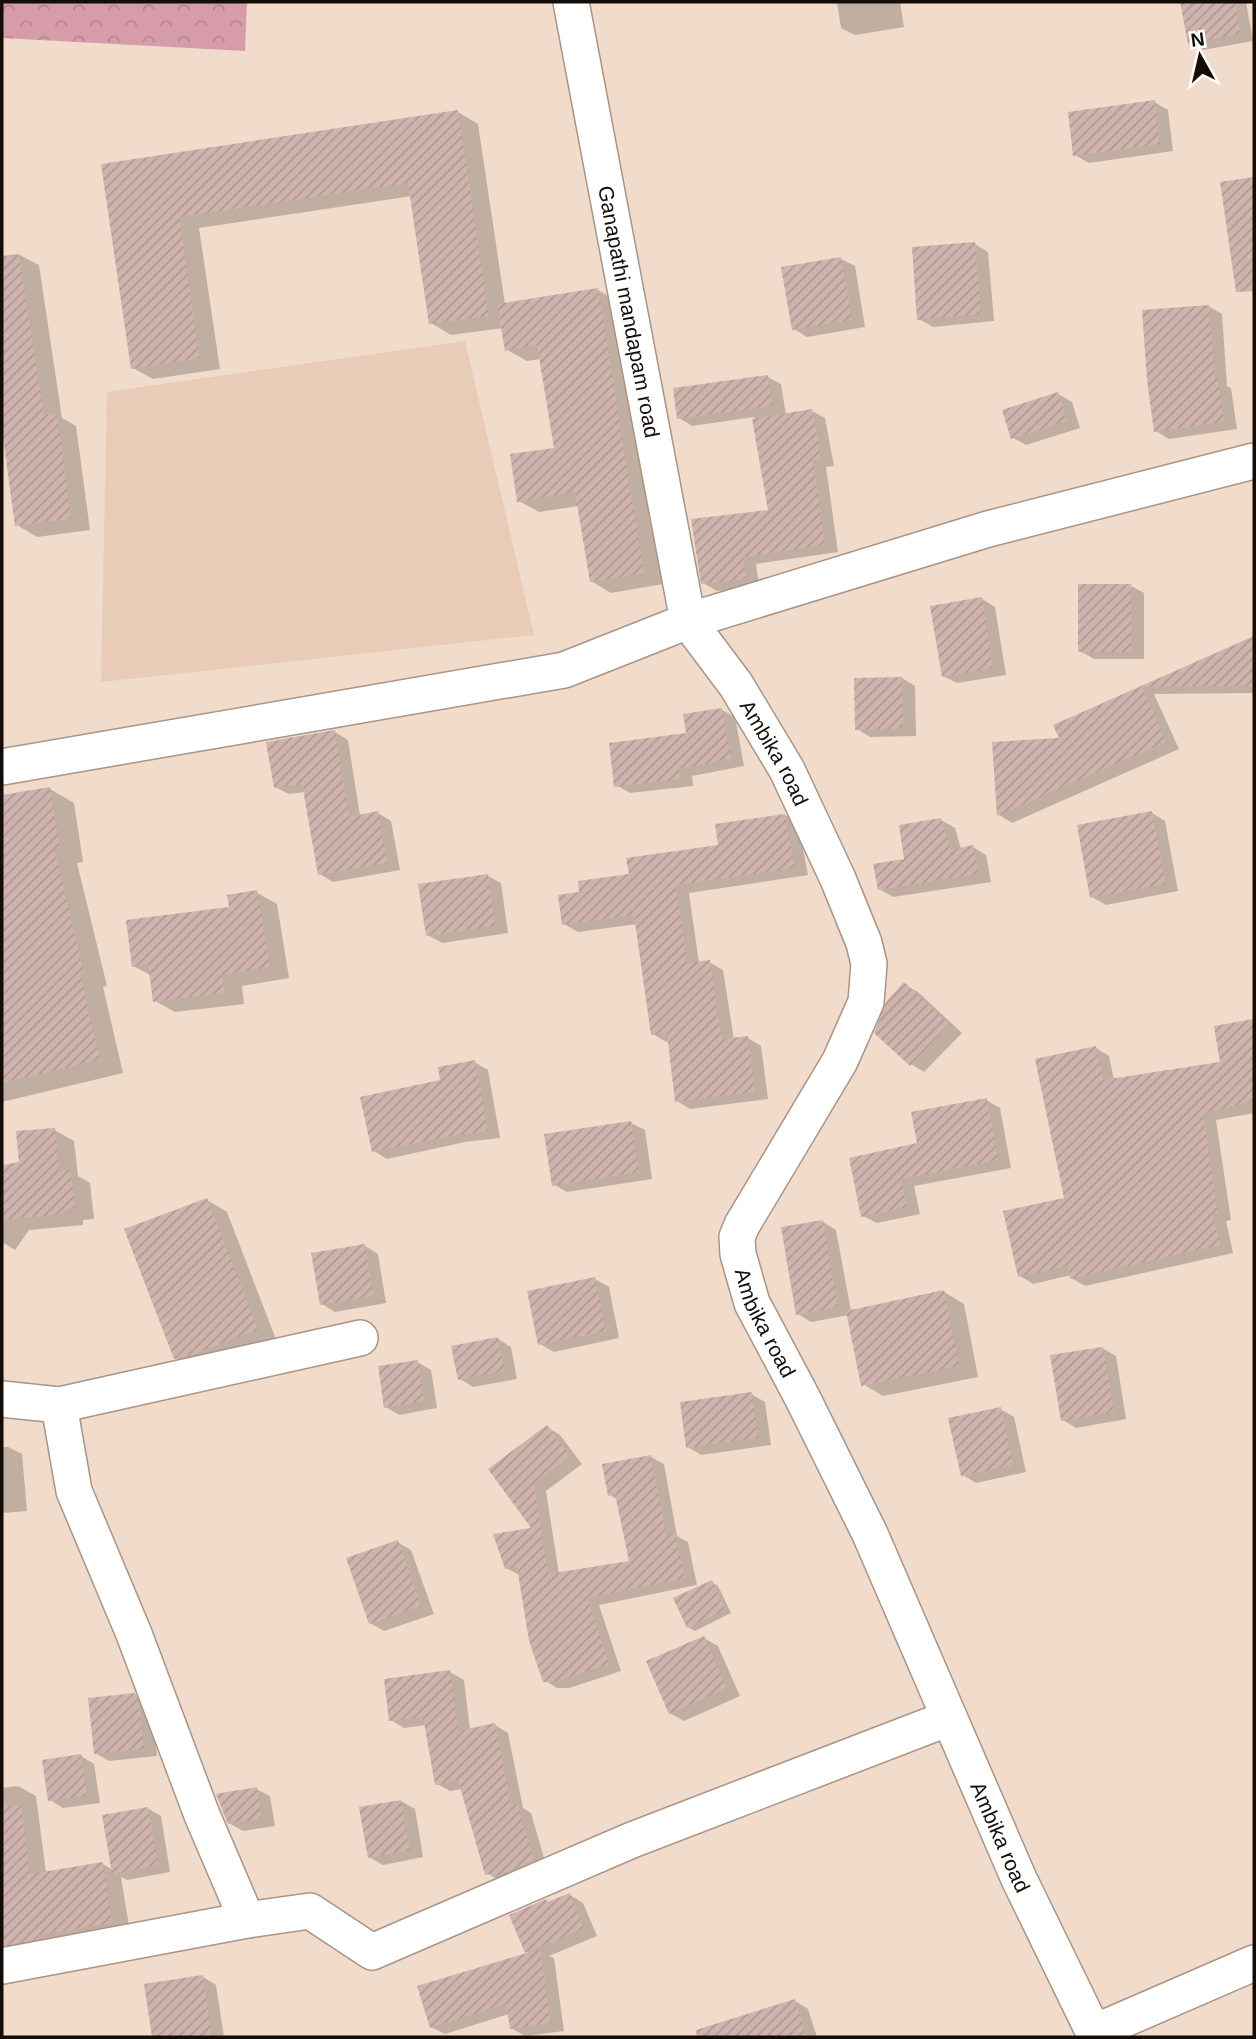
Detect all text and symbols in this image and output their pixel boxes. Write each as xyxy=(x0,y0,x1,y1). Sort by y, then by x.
north arrow xyxy=(1165,21,1235,91)
text: N xyxy=(1189,28,1206,51)
street label: Ganapathi mandapam road xyxy=(594,184,665,439)
street label: Ambika road xyxy=(736,695,813,809)
street label: Ambika road xyxy=(731,1266,801,1381)
street label: Ambika road xyxy=(967,1778,1035,1896)

